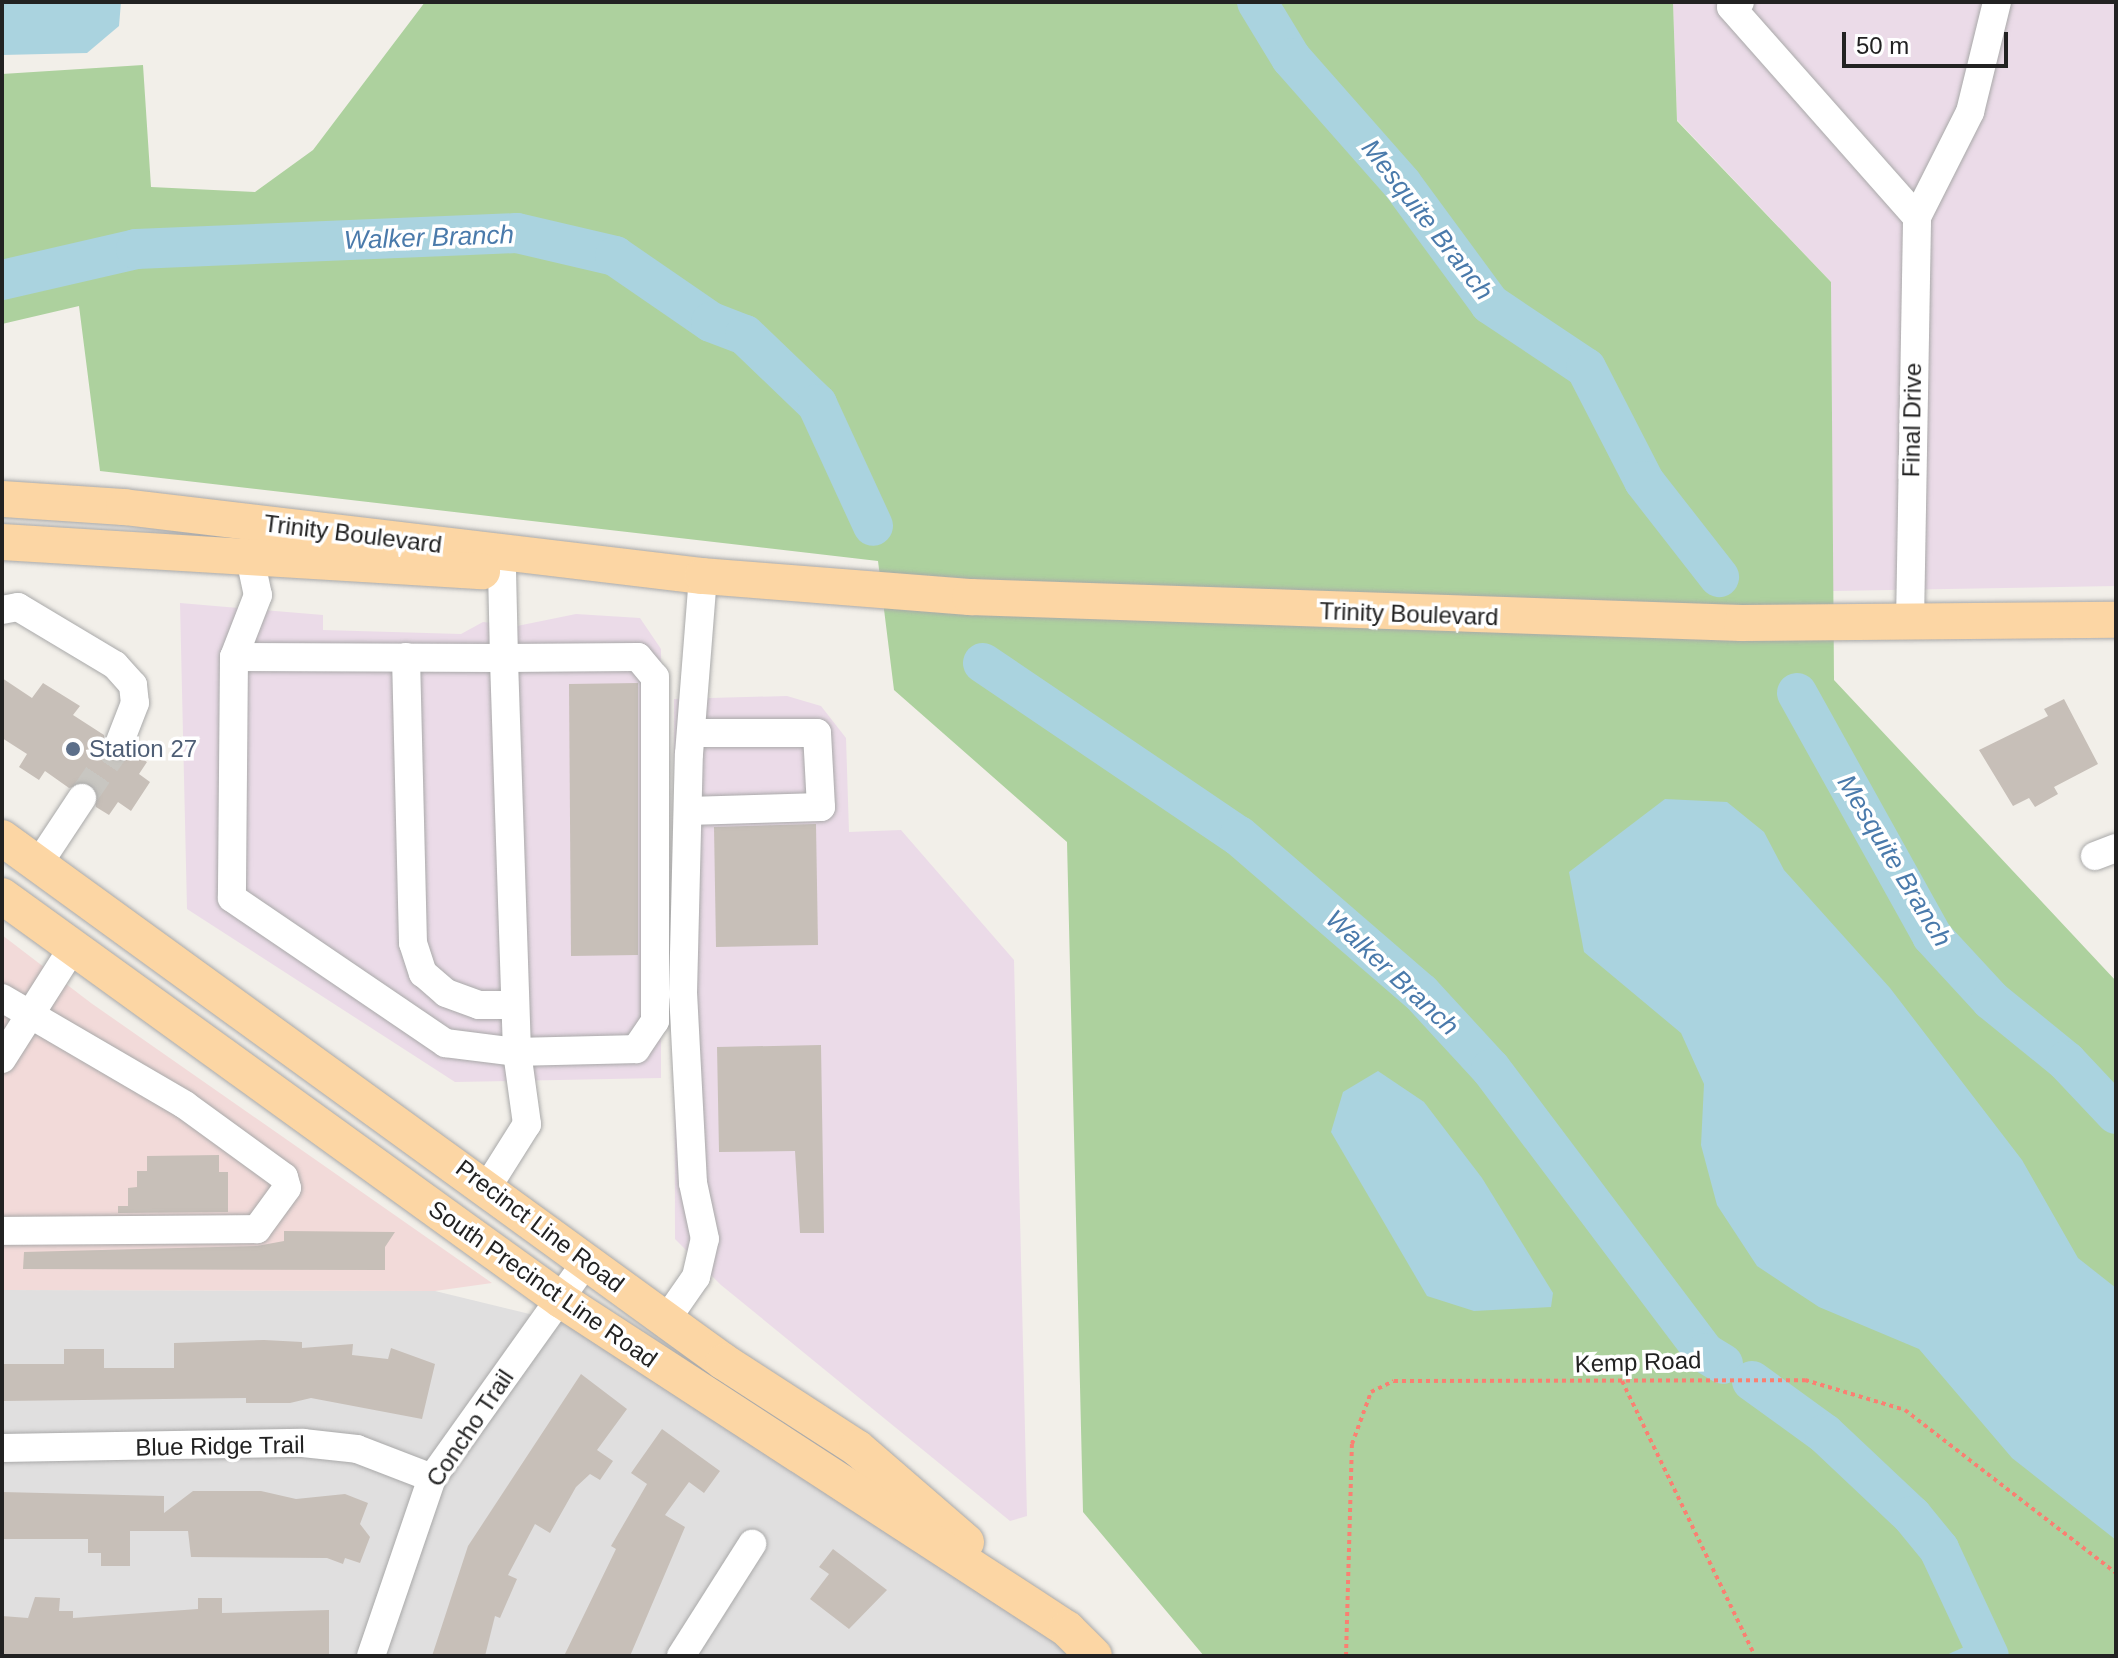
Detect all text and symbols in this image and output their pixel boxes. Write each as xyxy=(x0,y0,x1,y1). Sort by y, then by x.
scale bar xyxy=(1846,16,2012,66)
text: 50 m xyxy=(1856,32,1909,59)
water label: Mesquite Branch xyxy=(1355,134,1499,306)
water label: Walker Branch xyxy=(343,219,515,257)
street label: Final Drive xyxy=(1897,362,1927,478)
street label: Trinity Boulevard xyxy=(262,509,444,559)
street label: Trinity Boulevard xyxy=(1319,596,1499,632)
place label: Station 27 xyxy=(89,735,197,763)
marker: Station 27 xyxy=(64,740,82,758)
water label: Mesquite Branch xyxy=(1830,769,1958,953)
water label: Walker Branch xyxy=(1319,904,1465,1042)
street label: Precinct Line Road xyxy=(450,1153,630,1299)
street label: South Precinct Line Road xyxy=(423,1194,663,1374)
street label: Kemp Road xyxy=(1574,1345,1702,1379)
street label: Concho Trail xyxy=(420,1364,520,1492)
street label: Blue Ridge Trail xyxy=(135,1430,305,1462)

